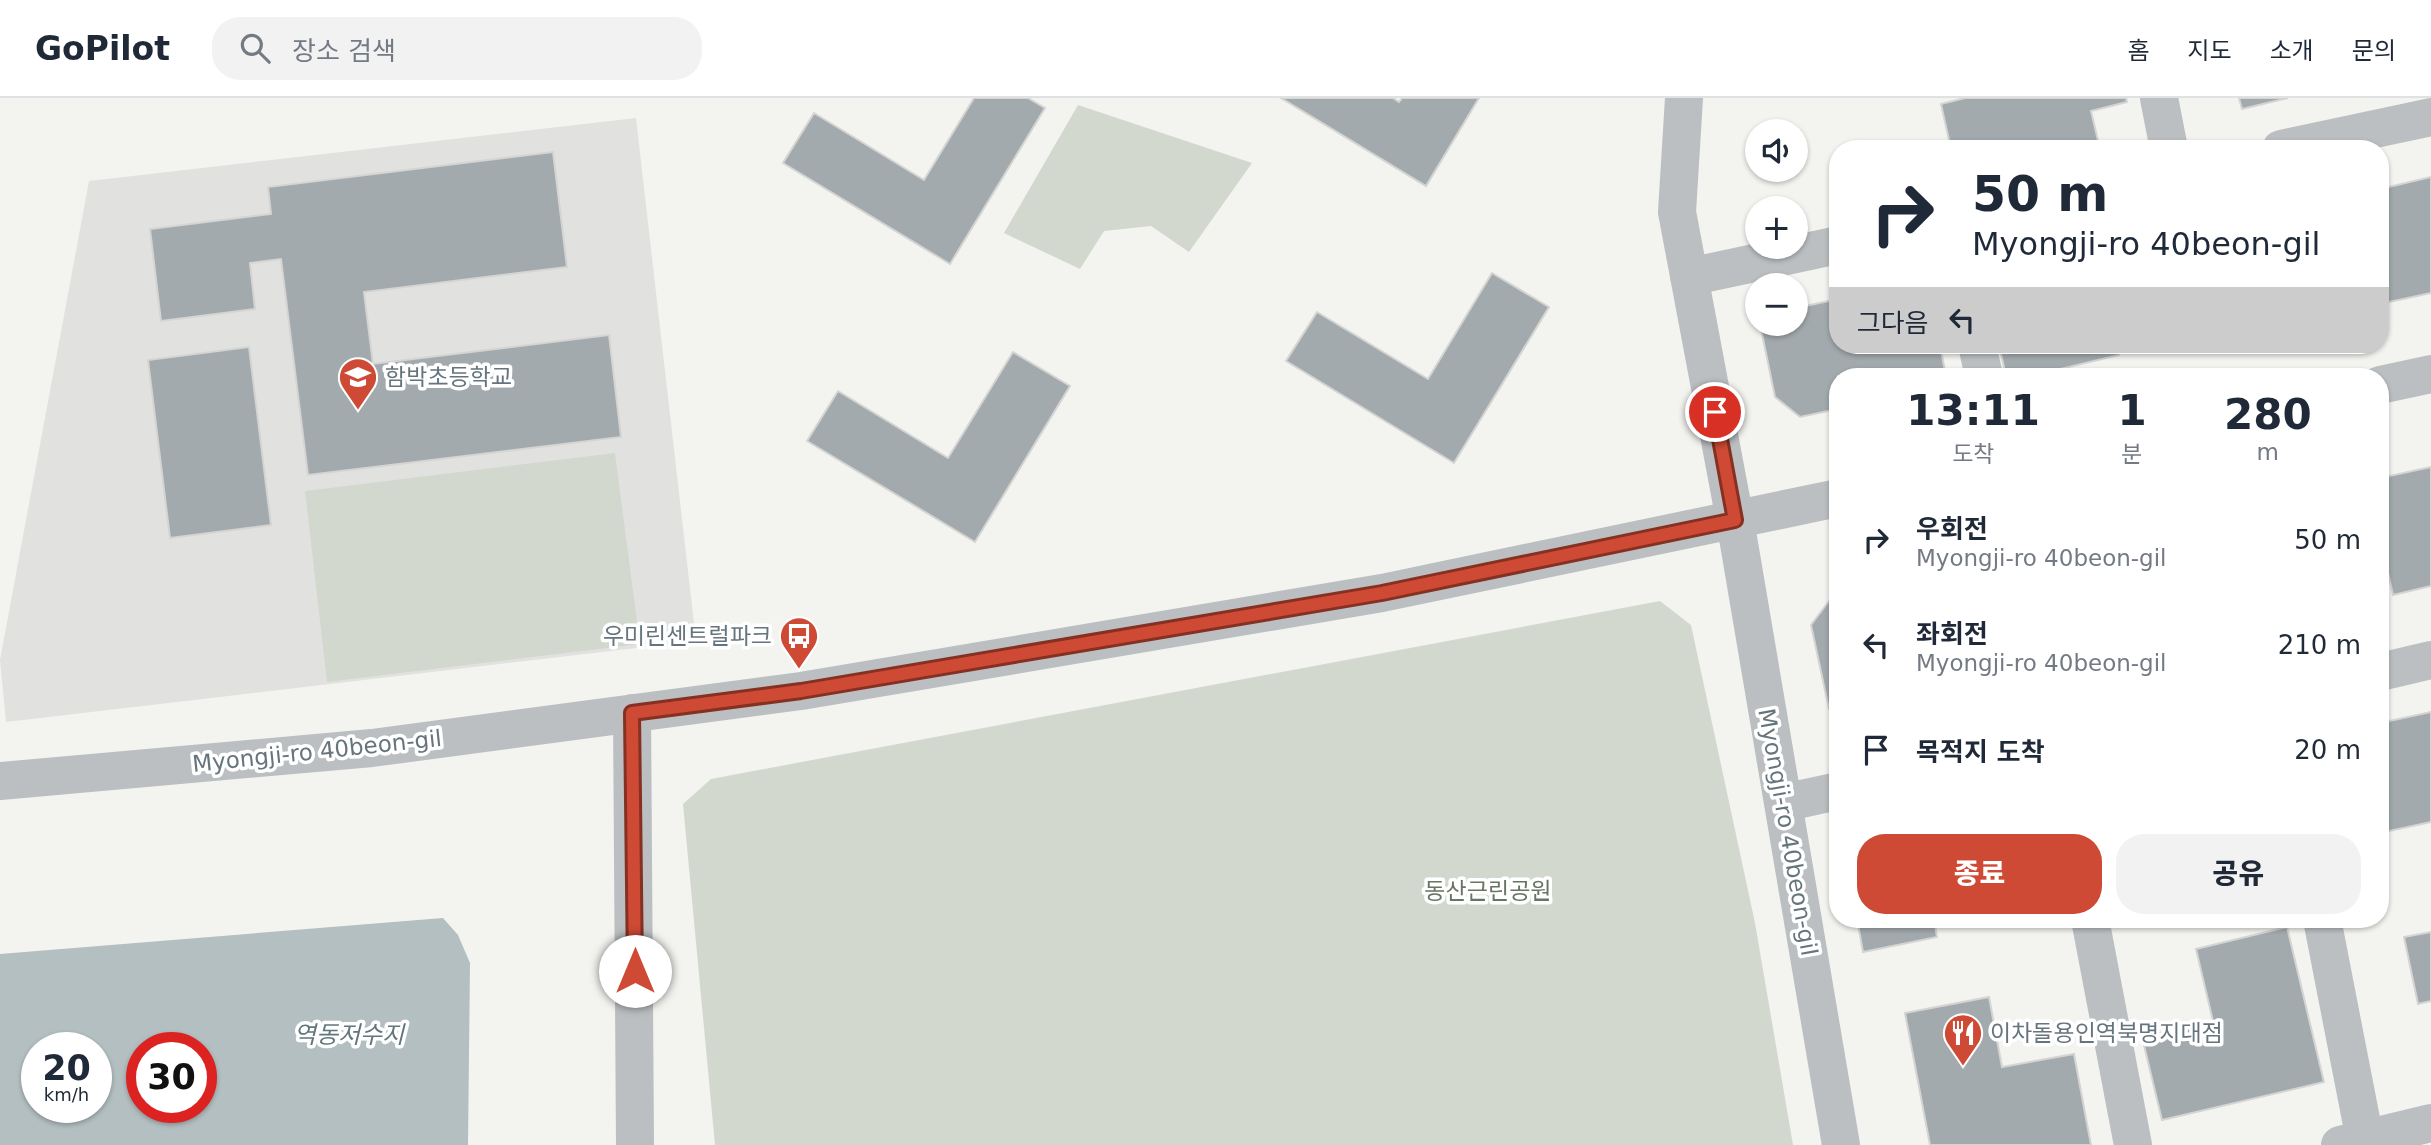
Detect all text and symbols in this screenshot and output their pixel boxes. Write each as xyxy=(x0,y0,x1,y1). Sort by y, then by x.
search box xyxy=(212,17,702,80)
text: GoPilot xyxy=(35,29,170,68)
icon: search xyxy=(236,29,274,67)
text: 장소 검색 xyxy=(292,36,396,66)
text: 홈 xyxy=(2127,37,2149,65)
text: 지도 xyxy=(2187,37,2232,65)
text: 소개 xyxy=(2270,37,2314,65)
text: 문의 xyxy=(2352,37,2396,65)
map controls xyxy=(1745,119,1808,336)
button: sound xyxy=(1745,119,1808,182)
text: 50 m xyxy=(1972,166,2108,223)
icon: right xyxy=(1857,168,1948,259)
button: + xyxy=(1745,196,1808,259)
text: Myongji-ro 40beon-gil xyxy=(1972,225,2320,263)
button: − xyxy=(1745,273,1808,336)
icon: left xyxy=(1943,301,1981,339)
text: 그다음 xyxy=(1857,308,1929,338)
school or university icon: 함박초등학교 xyxy=(337,356,379,411)
place label: 함박초등학교 xyxy=(385,364,512,390)
pin xyxy=(1685,382,1745,442)
text: 13:11 xyxy=(1906,386,2040,435)
text: 1 xyxy=(2117,386,2147,435)
text: 280 xyxy=(2224,390,2312,439)
icon: arrive xyxy=(1696,393,1734,431)
text: m xyxy=(2257,439,2279,465)
text: 도착 xyxy=(1952,441,1994,467)
text: 분 xyxy=(2121,441,2143,467)
text: 우회전 xyxy=(1916,514,1988,544)
icon: right xyxy=(1857,521,1895,559)
text: 50 m xyxy=(2294,525,2361,555)
text: Myongji-ro 40beon-gil xyxy=(1916,545,2166,571)
bus stop icon: 우미린센트럴파크 xyxy=(778,615,820,670)
text: 좌회전 xyxy=(1916,619,1988,649)
place label: 우미린센트럴파크 xyxy=(603,623,772,649)
icon: left xyxy=(1857,626,1895,664)
text: 210 m xyxy=(2278,630,2361,660)
text: Myongji-ro 40beon-gil xyxy=(1916,650,2166,676)
street label: Myongji-ro 40beon-gil xyxy=(1753,706,1823,958)
street label: Myongji-ro 40beon-gil xyxy=(191,725,443,777)
icon: arrive xyxy=(1857,731,1895,769)
text: 20 m xyxy=(2294,735,2361,765)
text: 목적지 도착 xyxy=(1916,737,2045,767)
button: 종료 xyxy=(1857,834,2102,914)
button: 공유 xyxy=(2116,834,2361,914)
park label: 동산근린공원 xyxy=(1425,878,1551,904)
position arrow xyxy=(598,934,672,1008)
restaurant icon: 이차돌용인역북명지대점 xyxy=(1942,1012,1984,1067)
place label: 이차돌용인역북명지대점 xyxy=(1990,1020,2223,1046)
water label: 역동저수지 xyxy=(294,1021,406,1049)
speed limit sign: 30 xyxy=(126,1032,217,1123)
text: 20 xyxy=(42,1048,91,1088)
text: km/h xyxy=(44,1084,89,1105)

